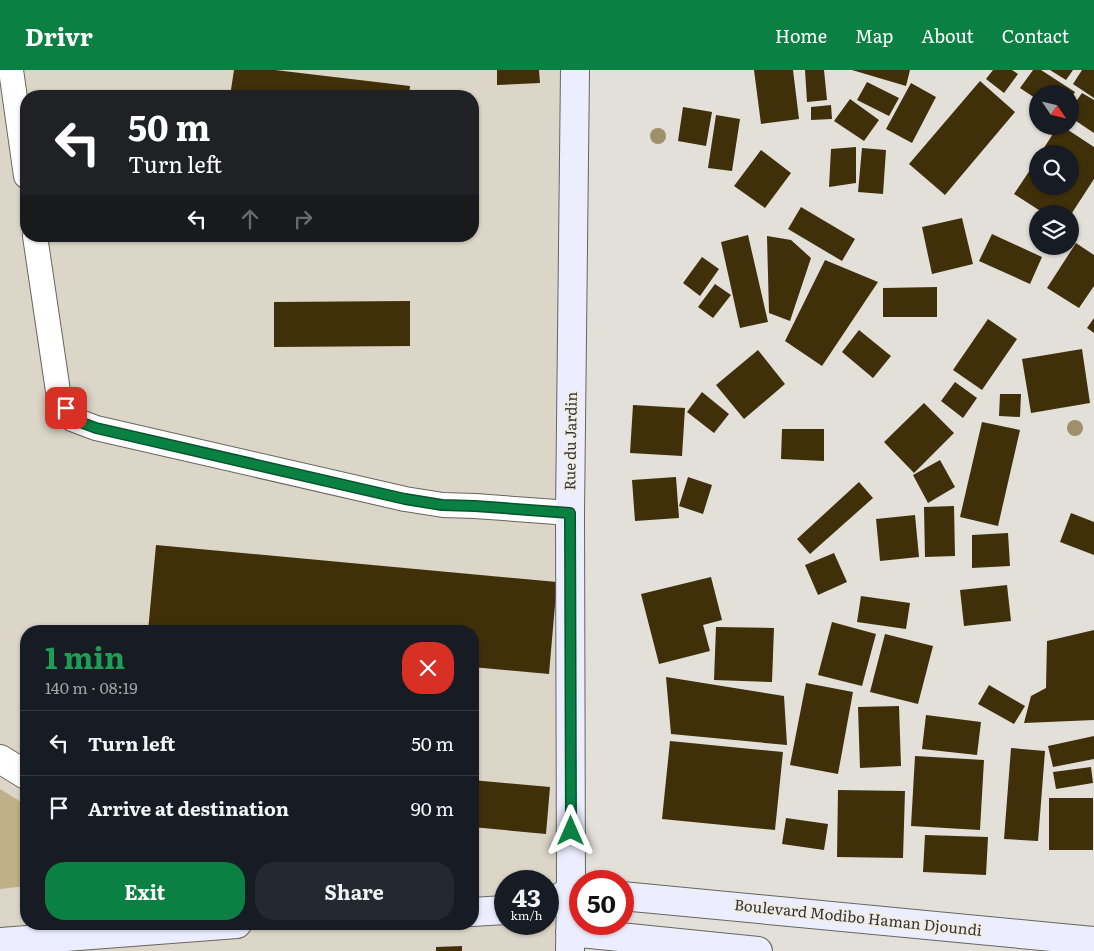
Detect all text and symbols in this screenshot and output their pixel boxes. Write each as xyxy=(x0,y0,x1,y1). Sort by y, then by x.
text: Drivr xyxy=(25,18,93,53)
text: Home xyxy=(775,22,827,49)
text: Map xyxy=(855,22,893,49)
text: About xyxy=(921,22,974,49)
text: Contact xyxy=(1002,22,1069,49)
north arrow xyxy=(1029,85,1079,135)
map controls xyxy=(1029,85,1079,255)
text: 50 m xyxy=(128,100,211,152)
icon: left xyxy=(45,110,110,175)
button: search xyxy=(1029,145,1079,195)
text: Turn left xyxy=(128,147,222,180)
icon: left xyxy=(183,205,211,233)
icon: ahead xyxy=(236,205,264,233)
icon: right xyxy=(289,205,317,233)
button: layers xyxy=(1029,205,1079,255)
pin xyxy=(45,387,87,429)
street label: Rue du Jardin xyxy=(557,391,582,491)
icon: arrive xyxy=(52,394,80,422)
text: 1 min xyxy=(45,634,125,678)
button: close xyxy=(402,642,454,694)
text: 140 m · 08:19 xyxy=(45,675,138,699)
icon: left xyxy=(45,729,73,757)
text: Turn left xyxy=(88,729,175,757)
text: 50 m xyxy=(411,729,454,757)
icon: arrive xyxy=(45,794,73,822)
text: Arrive at destination xyxy=(88,794,289,822)
text: 90 m xyxy=(411,794,454,822)
position arrow xyxy=(544,804,596,856)
button: Exit xyxy=(45,862,245,920)
button: Share xyxy=(255,862,454,920)
speed limit sign: 50 xyxy=(569,870,634,935)
text: 43 xyxy=(512,878,541,915)
street label: Boulevard Modibo Haman Djoundi xyxy=(733,892,983,941)
text: km/h xyxy=(511,906,542,924)

